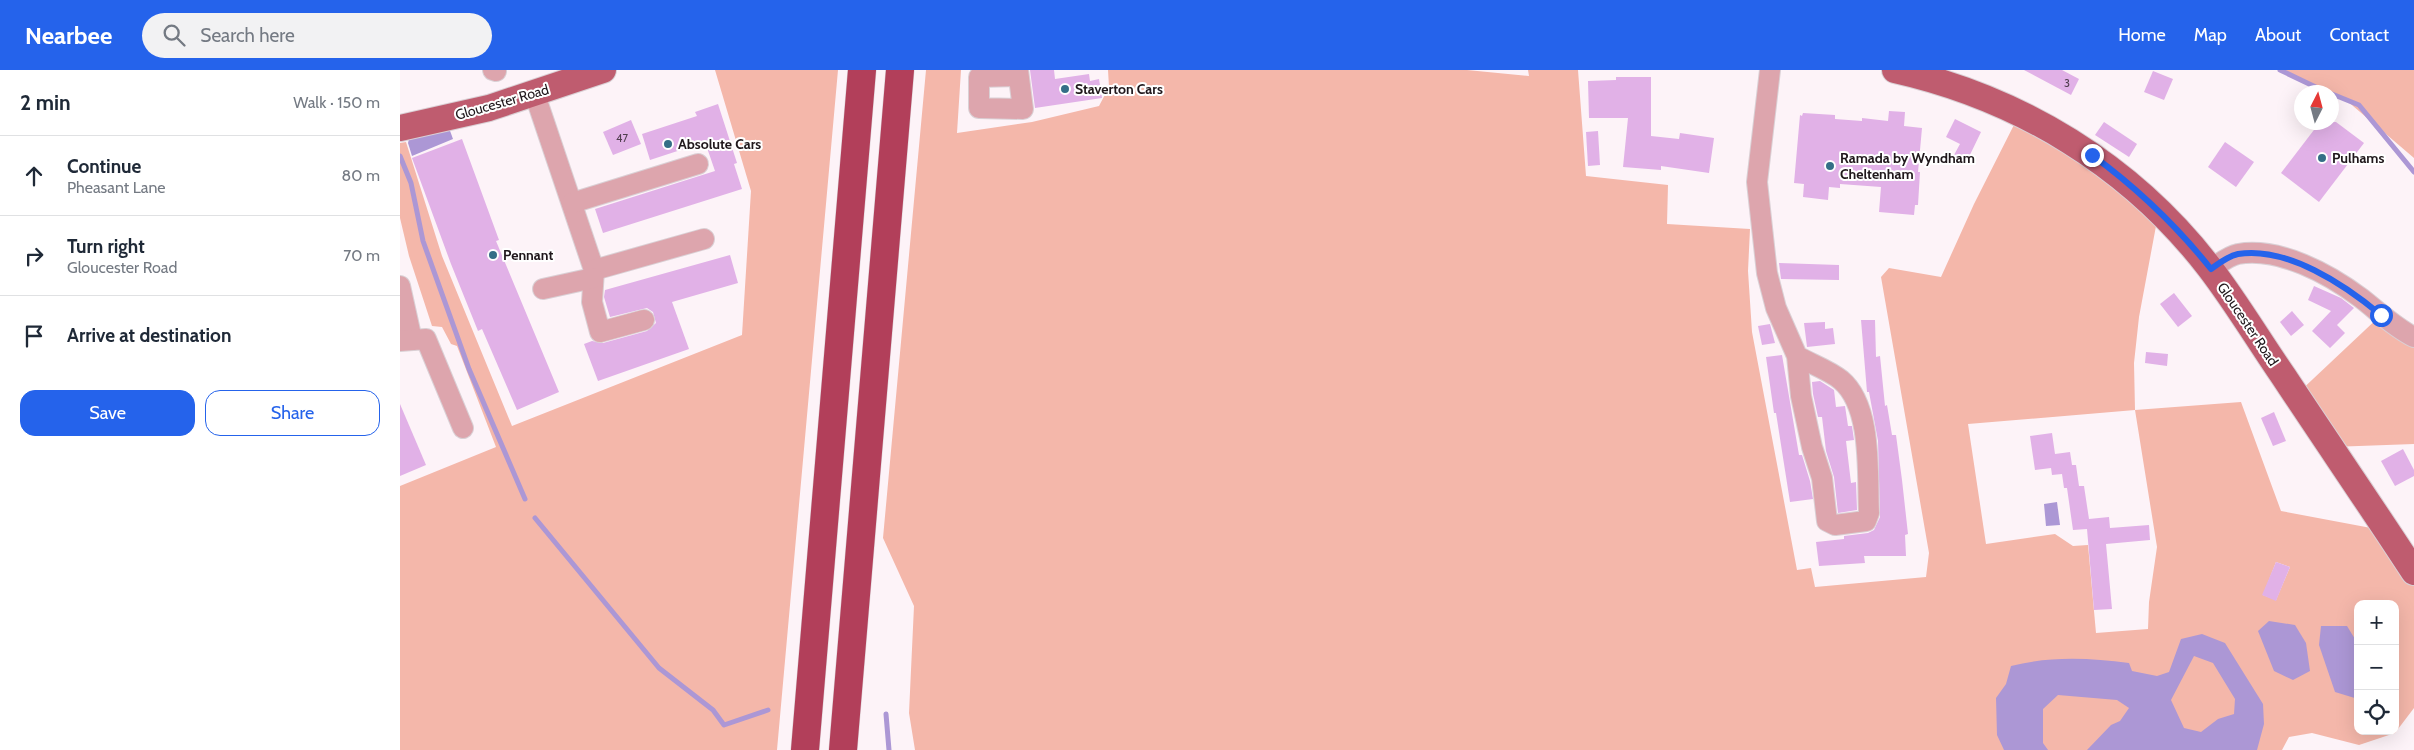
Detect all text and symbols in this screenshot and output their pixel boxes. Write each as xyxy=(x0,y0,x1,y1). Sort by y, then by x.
search box xyxy=(142,13,492,58)
text: Nearbee xyxy=(25,21,112,50)
icon: search xyxy=(160,21,188,49)
text: Search here xyxy=(200,24,295,47)
text: Home xyxy=(2118,24,2166,46)
text: Map xyxy=(2194,24,2227,46)
text: About xyxy=(2255,24,2301,46)
text: Contact xyxy=(2329,24,2389,46)
house number: 3 xyxy=(2064,76,2070,90)
street label: Gloucester Road xyxy=(453,80,551,124)
place label: Staverton Cars xyxy=(1075,80,1163,98)
marker: Staverton Cars xyxy=(1059,83,1071,95)
north arrow xyxy=(2294,85,2339,130)
text: 2 min xyxy=(20,90,71,115)
text: Walk · 150 m xyxy=(293,93,380,112)
house number: 47 xyxy=(616,131,628,145)
place label: Absolute Cars xyxy=(678,135,761,153)
marker: Absolute Cars xyxy=(662,138,674,150)
route end xyxy=(2081,144,2104,167)
place label: Ramada by Wyndham Cheltenham xyxy=(1840,149,1975,183)
place label: Pulhams xyxy=(2332,149,2385,167)
marker: Pulhams xyxy=(2316,152,2328,164)
text: Continue xyxy=(67,155,141,178)
marker: Ramada by Wyndham Cheltenham xyxy=(1824,160,1836,172)
icon: ahead xyxy=(20,162,48,190)
text: 80 m xyxy=(342,166,380,185)
text: Pheasant Lane xyxy=(67,178,166,197)
text: Turn right xyxy=(67,235,145,258)
icon: right xyxy=(20,242,48,270)
text: 70 m xyxy=(343,246,380,265)
place label: Pennant xyxy=(503,246,553,264)
marker: Pennant xyxy=(487,249,499,261)
text: Gloucester Road xyxy=(67,258,177,277)
street label: Gloucester Road xyxy=(2214,279,2282,369)
route start xyxy=(2370,304,2393,327)
icon: arrive xyxy=(20,322,48,350)
text: Arrive at destination xyxy=(67,324,231,347)
button: Save xyxy=(20,390,195,436)
button: Share xyxy=(205,390,380,436)
map controls xyxy=(2354,600,2399,735)
button: + xyxy=(2354,600,2399,645)
button: − xyxy=(2354,645,2399,690)
button: locate xyxy=(2354,690,2399,735)

